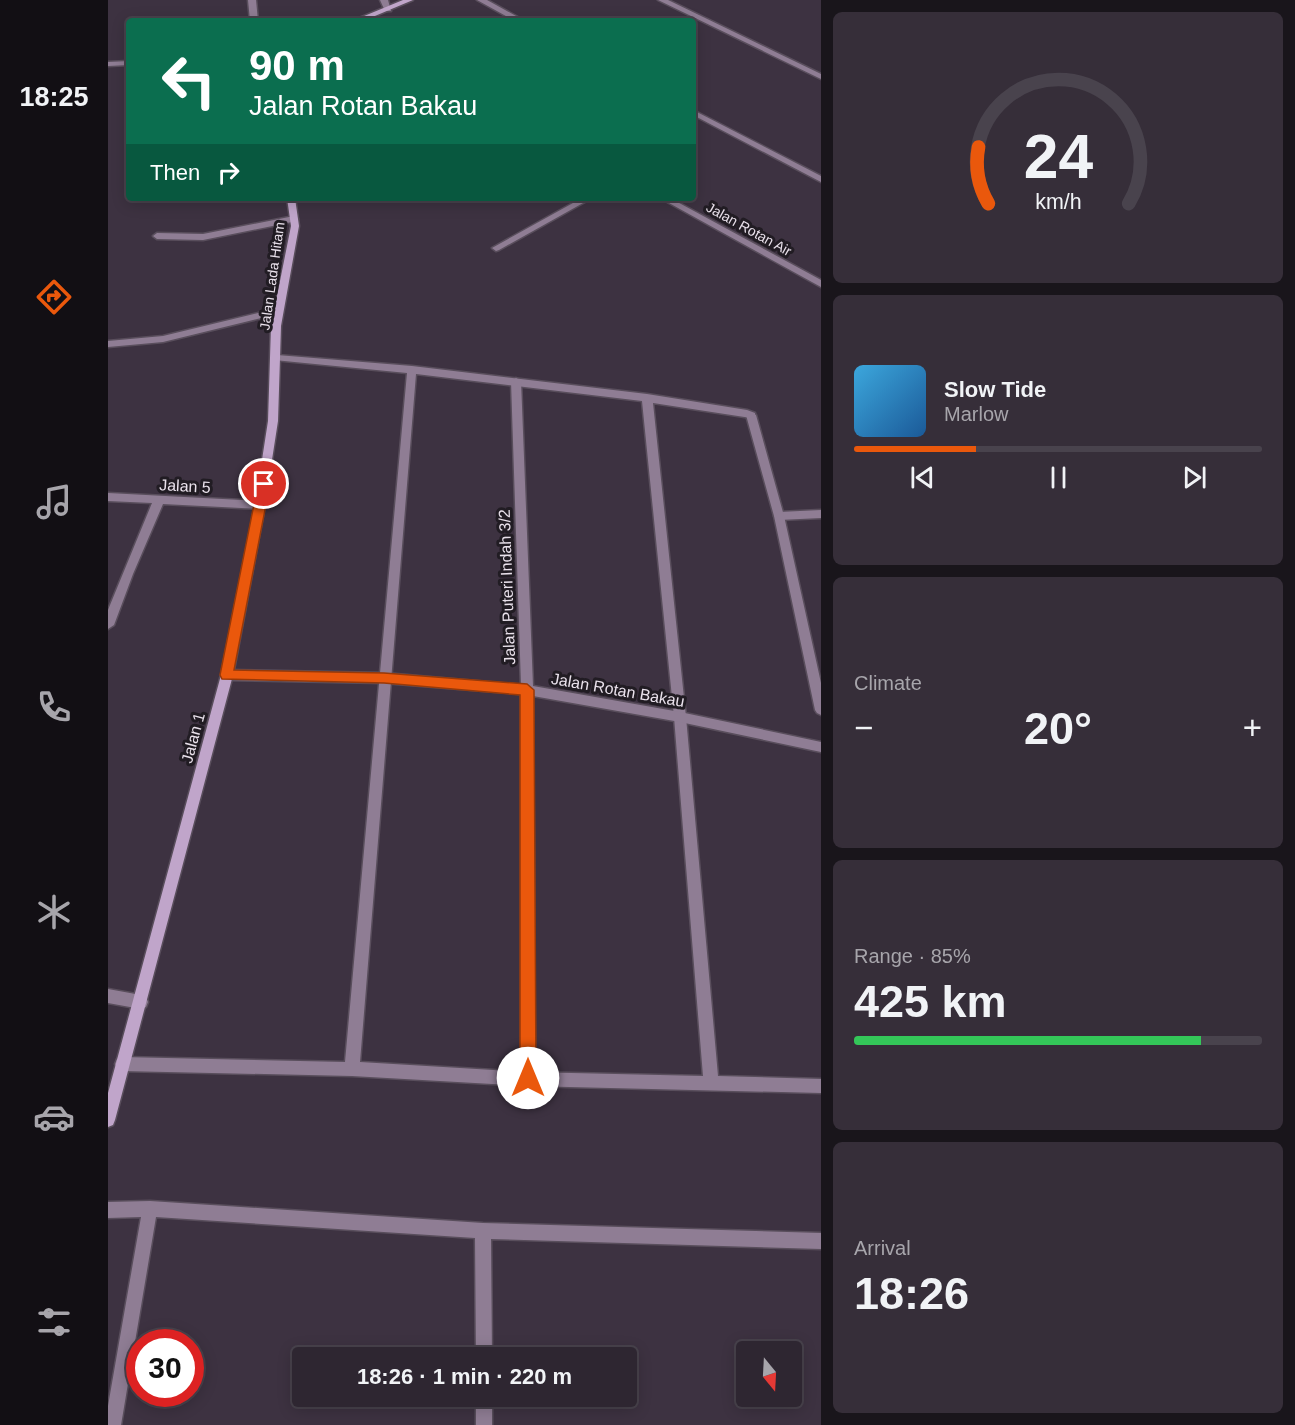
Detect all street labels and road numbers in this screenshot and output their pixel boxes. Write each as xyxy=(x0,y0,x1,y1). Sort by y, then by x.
street label: Jalan Rotan Air xyxy=(704,199,795,259)
street label: Jalan Lada Hitam xyxy=(256,221,288,331)
street label: Jalan 5 xyxy=(159,476,211,496)
street label: Jalan Puteri Indah 3/2 xyxy=(496,509,518,665)
street label: Jalan Rotan Bakau xyxy=(550,670,686,710)
street label: Jalan 1 xyxy=(178,711,208,765)

